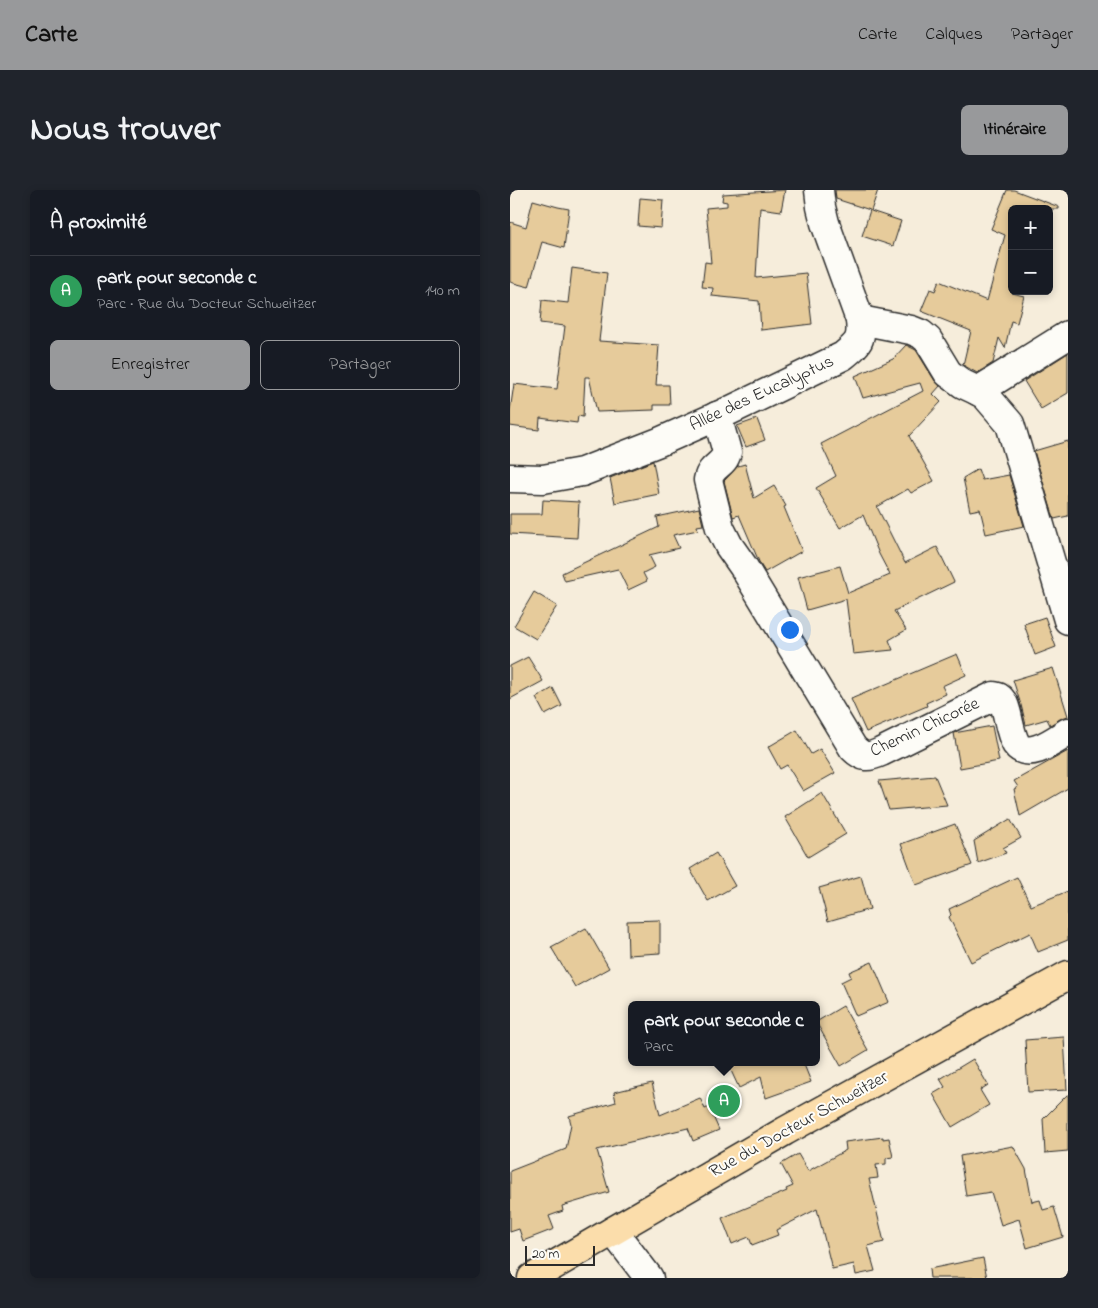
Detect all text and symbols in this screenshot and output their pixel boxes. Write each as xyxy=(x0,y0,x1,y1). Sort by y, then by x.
text: Carte xyxy=(25,18,77,53)
text: Carte xyxy=(858,22,897,48)
text: Calques xyxy=(925,22,983,48)
text: Partager xyxy=(1011,22,1073,48)
text: Nous trouver xyxy=(30,105,220,156)
button: Itinéraire xyxy=(961,105,1068,155)
map controls xyxy=(1008,205,1053,295)
button: + xyxy=(1008,205,1053,250)
text: À proximité xyxy=(50,208,147,238)
button: − xyxy=(1008,250,1053,295)
text: park pour seconde c xyxy=(97,265,256,292)
text: A xyxy=(61,279,71,303)
text: 140 m xyxy=(425,279,460,303)
text: Parc · Rue du Docteur Schweitzer xyxy=(97,292,316,316)
button: Enregistrer xyxy=(50,340,250,390)
button: Partager xyxy=(260,340,460,390)
street label: Allée des Eucalyptus xyxy=(685,349,839,439)
your location xyxy=(777,617,803,643)
street label: Chemin Chicorée xyxy=(866,691,985,765)
popup xyxy=(628,1001,820,1066)
text: park pour seconde c xyxy=(644,1008,804,1035)
text: Parc xyxy=(644,1035,673,1059)
street label: Rue du Docteur Schweitzer xyxy=(705,1065,894,1185)
pin: A xyxy=(708,1082,740,1120)
scale bar xyxy=(525,1243,595,1266)
text: 20 m xyxy=(532,1244,559,1265)

